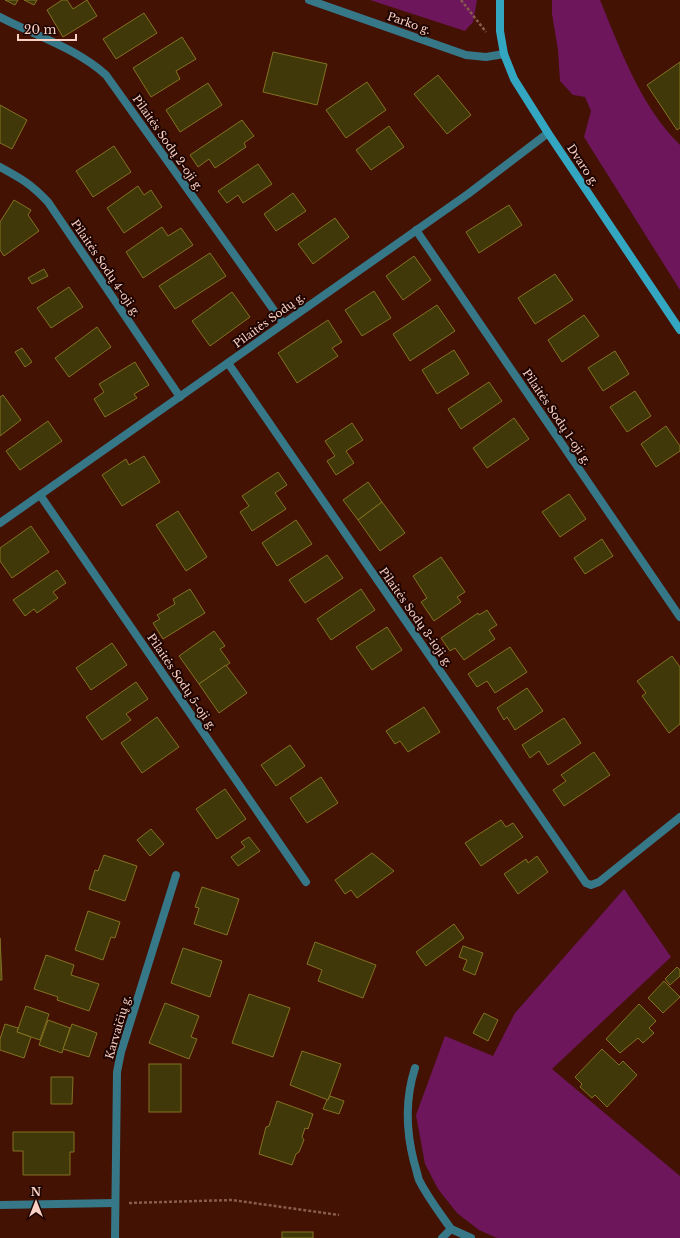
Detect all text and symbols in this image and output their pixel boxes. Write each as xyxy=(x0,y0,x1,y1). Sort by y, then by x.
street label: Parko g. xyxy=(385,9,433,37)
scale bar xyxy=(18,16,76,42)
text: 20 m xyxy=(24,22,56,37)
street label: Pilaitės Sodų 2-oji g. xyxy=(129,92,207,194)
street label: Dvaro g. xyxy=(564,141,602,189)
street label: Pilaitės Sodų 4-oji g. xyxy=(68,217,144,319)
street label: Pilaitės Sodų g. xyxy=(230,289,308,351)
street label: Pilaitės Sodų 1-oji g. xyxy=(520,366,594,468)
street label: Pilaitės Sodų 3-ioji g. xyxy=(376,565,456,669)
street label: Pilaitės Sodų 5-oji g. xyxy=(144,631,220,733)
street label: Karvaičių g. xyxy=(102,993,134,1061)
north arrow xyxy=(16,1182,56,1222)
text: N xyxy=(31,1185,42,1199)

